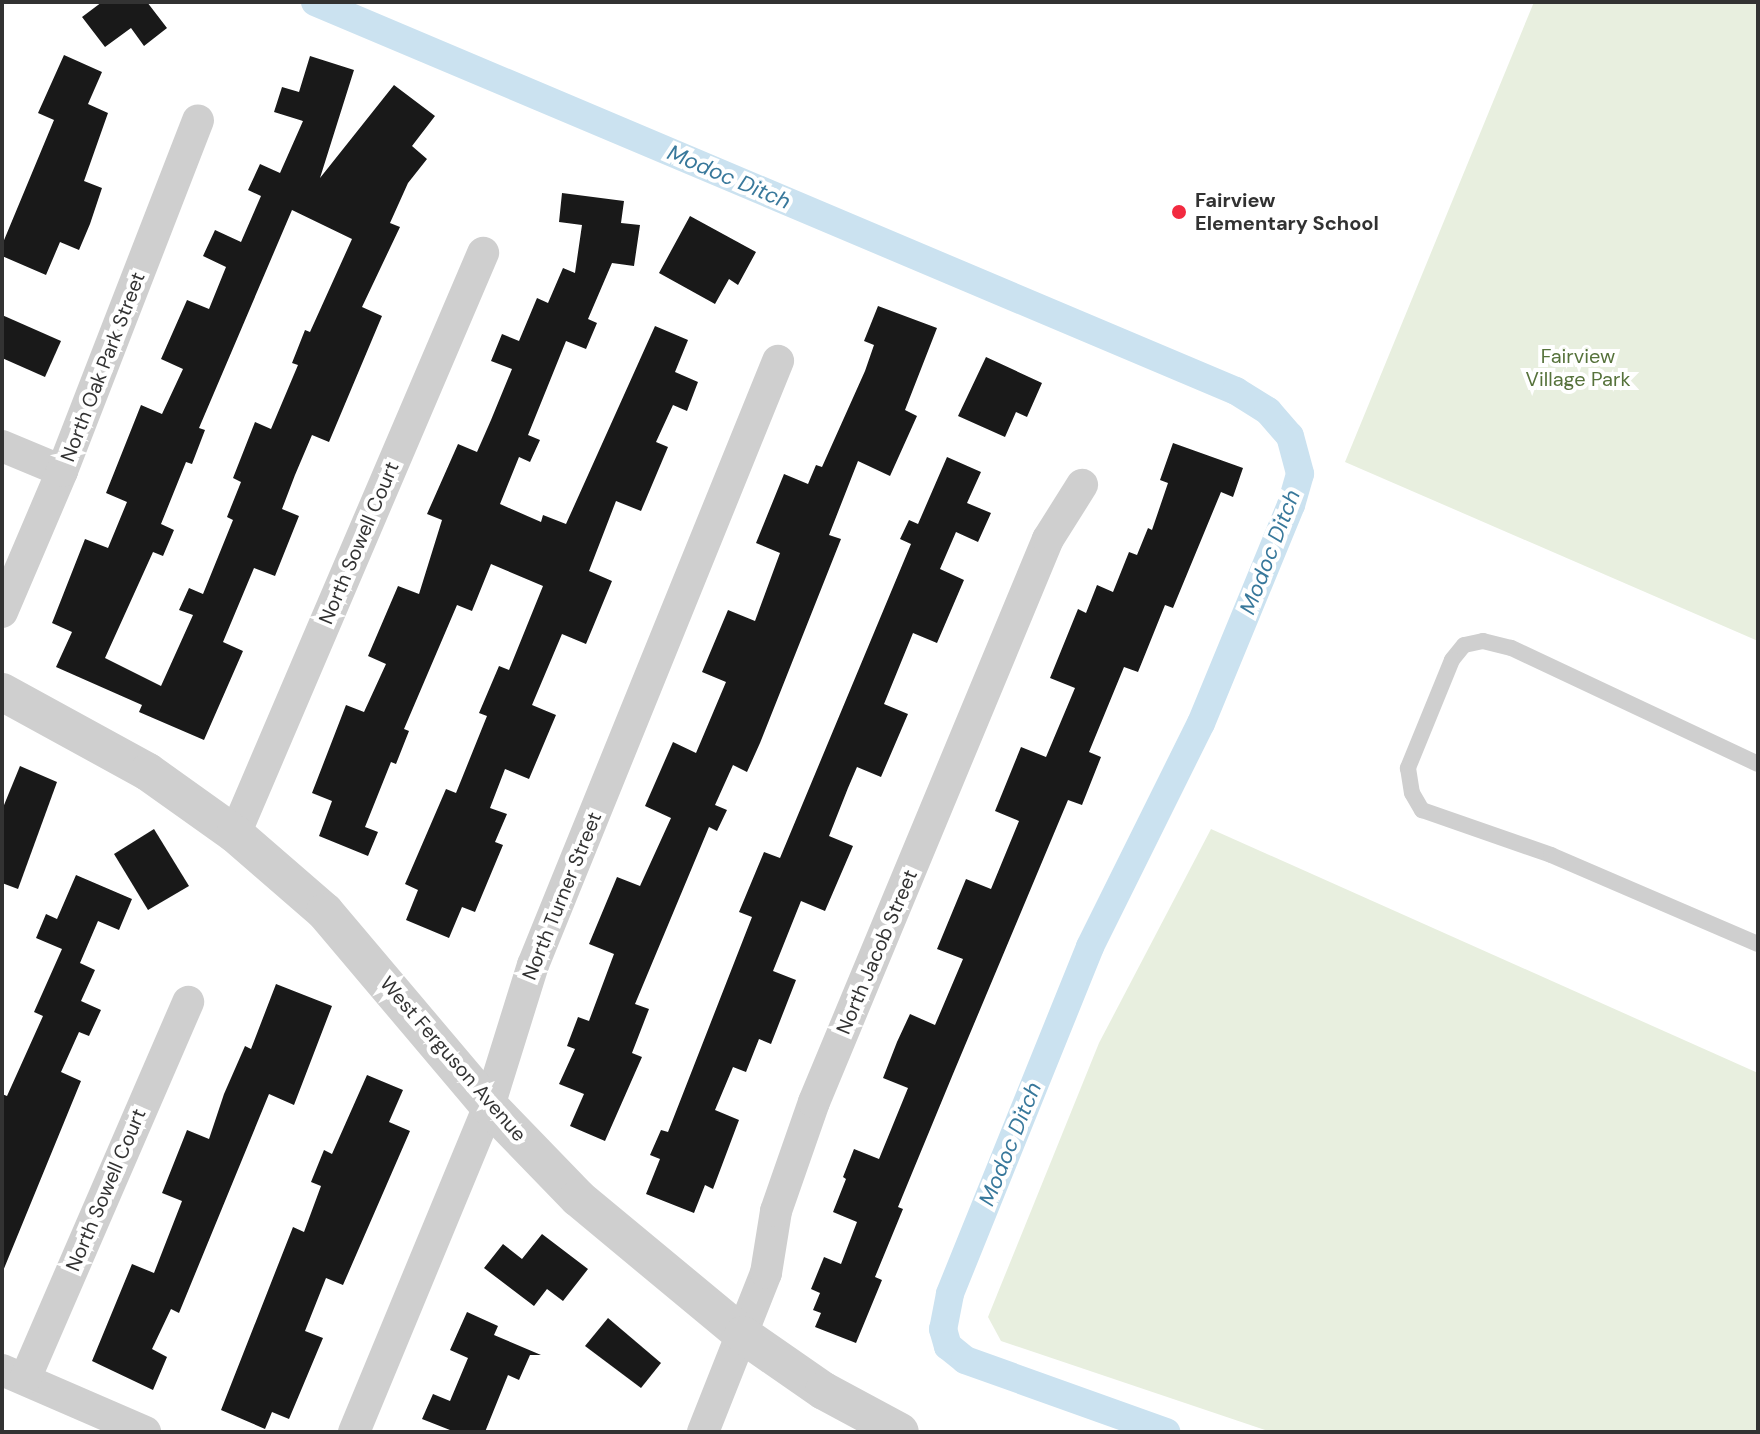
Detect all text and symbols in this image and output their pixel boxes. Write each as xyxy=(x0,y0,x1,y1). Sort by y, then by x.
water label: Modoc Ditch xyxy=(663,139,795,215)
place label: Fairview Elementary School xyxy=(1195,188,1379,235)
marker: Fairview Elementary School xyxy=(1170,203,1188,221)
street label: North Oak Park Street xyxy=(56,269,150,465)
park label: Fairview Village Park xyxy=(1526,344,1630,391)
street label: North Sowell Court xyxy=(314,458,404,628)
water label: Modoc Ditch xyxy=(1234,486,1306,618)
street label: North Turner Street xyxy=(517,808,607,984)
street label: North Jacob Street xyxy=(831,866,923,1038)
street label: West Ferguson Avenue xyxy=(375,972,531,1146)
water label: Modoc Ditch xyxy=(973,1078,1047,1210)
street label: North Sowell Court xyxy=(61,1105,151,1275)

